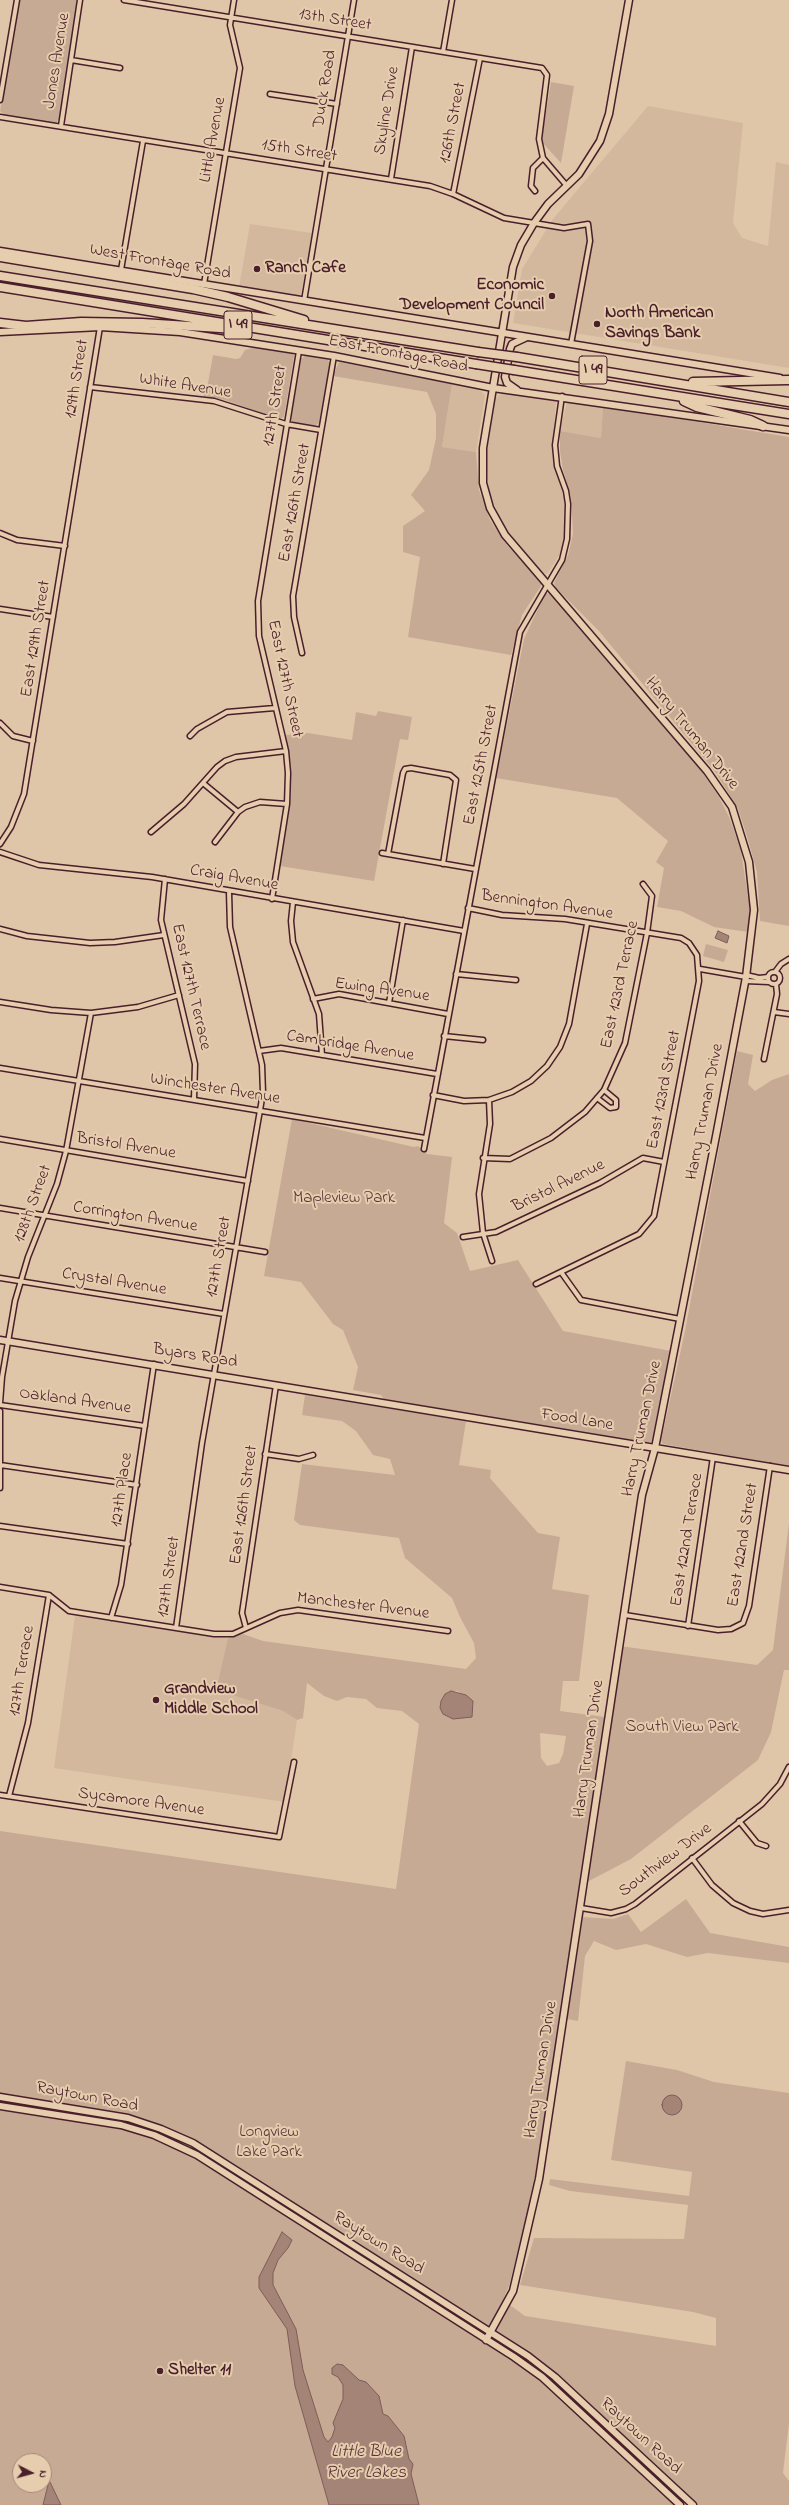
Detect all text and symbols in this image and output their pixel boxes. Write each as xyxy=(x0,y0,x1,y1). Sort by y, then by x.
street label: 13th Street xyxy=(297,5,373,37)
street label: Jones Avenue xyxy=(40,12,76,110)
street label: Duck Road xyxy=(310,49,342,129)
street label: Skyline Drive xyxy=(371,65,405,157)
street label: 126th Street xyxy=(436,81,472,165)
street label: Little Avenue xyxy=(196,96,232,184)
street label: 15th Street xyxy=(260,136,338,168)
street label: West Frontage Road xyxy=(88,241,232,285)
place label: Ranch Cafe xyxy=(265,259,346,279)
marker: Ranch Cafe xyxy=(252,264,262,274)
place label: Economic Development Council xyxy=(399,276,544,316)
marker: Economic Development Council xyxy=(547,291,557,301)
place label: North American Savings Bank xyxy=(605,304,713,344)
road number: I 49 xyxy=(224,311,252,339)
marker: North American Savings Bank xyxy=(592,319,602,329)
street label: East Frontage Road xyxy=(327,331,469,379)
street label: 129th Street xyxy=(62,338,94,420)
road number: I 49 xyxy=(579,356,607,384)
street label: 127th Street xyxy=(260,364,292,448)
street label: White Avenue xyxy=(138,370,232,404)
street label: East 126th Street xyxy=(276,442,316,564)
street label: East 129th Street xyxy=(18,579,56,699)
street label: East 127th Street xyxy=(262,618,306,740)
street label: Harry Truman Drive xyxy=(639,674,743,794)
street label: East 125th Street xyxy=(460,703,504,827)
street label: Craig Avenue xyxy=(188,861,280,897)
street label: Bennington Avenue xyxy=(480,887,614,925)
street label: East 123rd Terrace xyxy=(597,919,645,1051)
street label: East 127th Terrace xyxy=(166,922,214,1052)
street label: Ewing Avenue xyxy=(333,974,431,1008)
street label: Cambridge Avenue xyxy=(285,1027,415,1067)
street label: East 123rd Street xyxy=(643,1029,687,1151)
street label: Harry Truman Drive xyxy=(683,1042,729,1182)
street label: Winchester Avenue xyxy=(149,1070,281,1110)
street label: Bristol Avenue xyxy=(75,1129,177,1165)
street label: Bristol Avenue xyxy=(509,1156,609,1218)
street label: 128th Street xyxy=(11,1162,57,1246)
park label: Mapleview Park xyxy=(293,1189,395,1209)
street label: Corrington Avenue xyxy=(71,1198,199,1238)
street label: 127th Street xyxy=(203,1215,237,1299)
street label: Crystal Avenue xyxy=(60,1265,168,1301)
street label: Byars Road xyxy=(151,1340,239,1374)
street label: Harry Truman Drive xyxy=(619,1359,667,1499)
street label: Oakland Avenue xyxy=(18,1384,132,1420)
street label: Food Lane xyxy=(540,1405,614,1437)
street label: East 126th Street xyxy=(227,1444,263,1566)
street label: 127th Place xyxy=(108,1451,138,1529)
street label: East 122nd Terrace xyxy=(667,1472,709,1608)
street label: East 122nd Street xyxy=(724,1481,764,1609)
street label: 127th Street xyxy=(154,1535,186,1619)
street label: Manchester Avenue xyxy=(296,1589,430,1625)
street label: 127th Terrace xyxy=(6,1624,40,1718)
street label: Harry Truman Drive xyxy=(570,1679,610,1819)
place label: Grandview Middle School xyxy=(164,1680,258,1720)
marker: Grandview Middle School xyxy=(151,1695,161,1705)
park label: South View Park xyxy=(625,1718,739,1738)
street label: Sycamore Avenue xyxy=(76,1784,206,1822)
street label: Southview Drive xyxy=(615,1819,717,1903)
street label: Harry Truman Drive xyxy=(521,2000,563,2140)
street label: Raytown Road xyxy=(34,2078,140,2118)
park label: Longview Lake Park xyxy=(236,2123,302,2163)
street label: Raytown Road xyxy=(329,2208,427,2280)
place label: Shelter 11 xyxy=(168,2361,231,2381)
marker: Shelter 11 xyxy=(155,2366,165,2376)
street label: Raytown Road xyxy=(595,2394,685,2480)
water label: Little Blue River Lakes xyxy=(326,2442,406,2484)
north arrow xyxy=(12,2453,52,2493)
text: N xyxy=(35,2470,51,2479)

